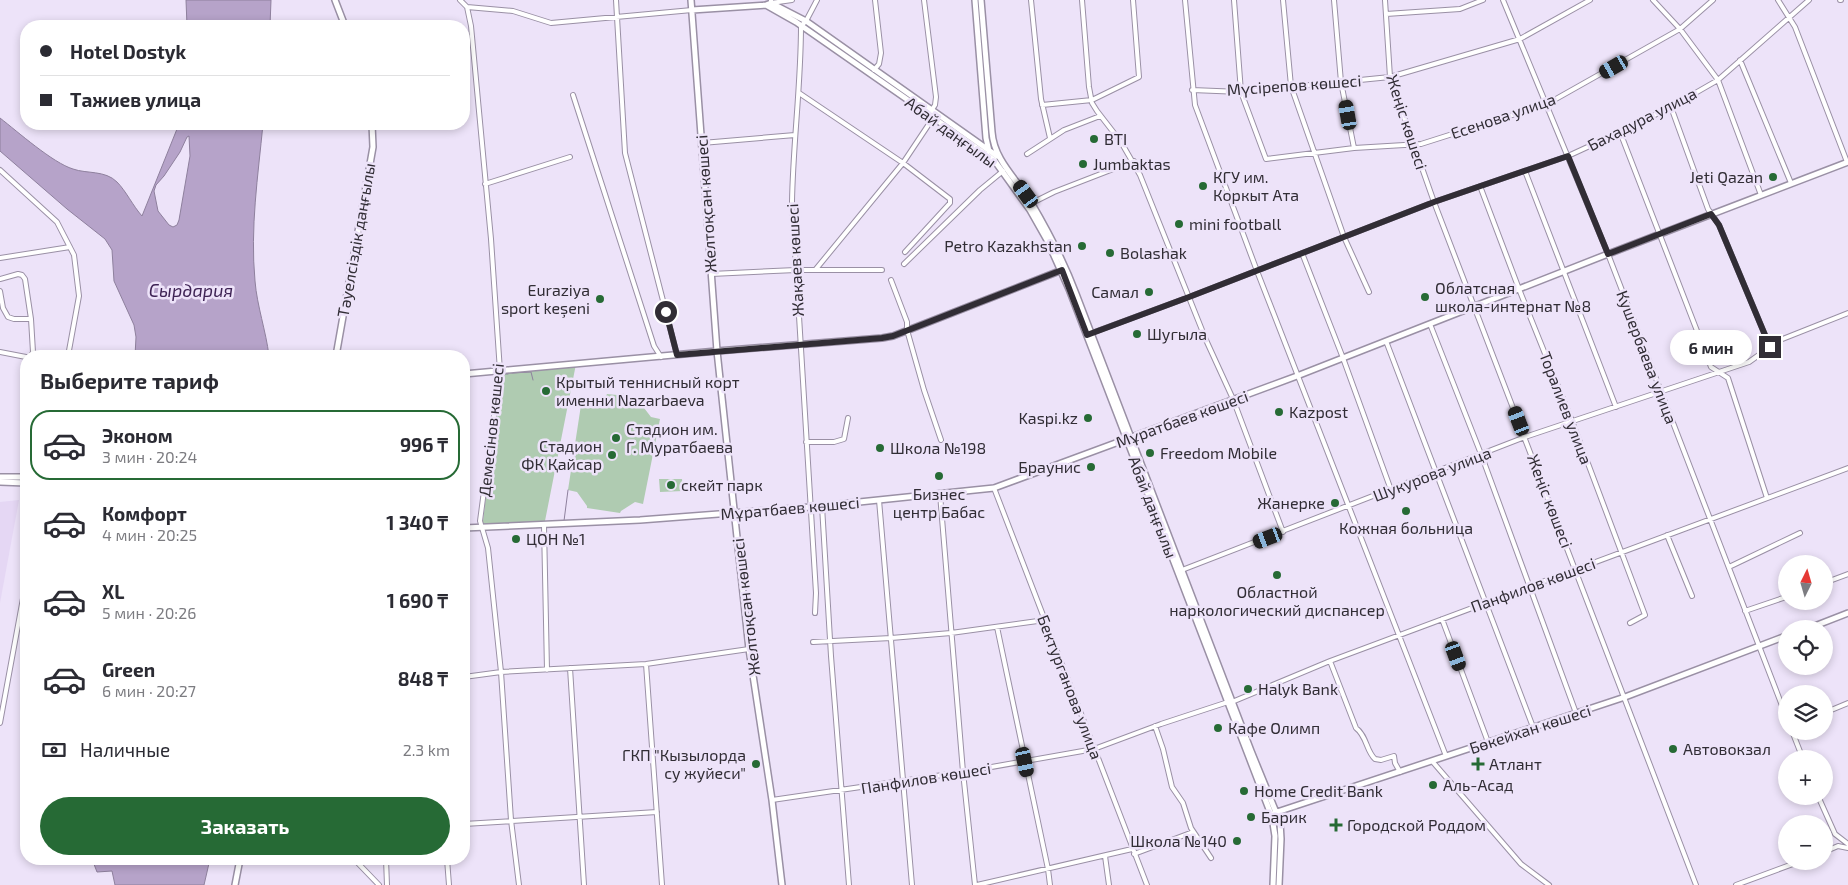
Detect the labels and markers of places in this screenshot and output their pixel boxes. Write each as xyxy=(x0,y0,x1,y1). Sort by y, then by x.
place label: BTI xyxy=(1104,129,1127,148)
marker: BTI xyxy=(1088,133,1100,145)
place label: Jumbaktas xyxy=(1093,154,1171,173)
marker: Jumbaktas xyxy=(1077,158,1089,170)
place label: КГУ им. Коркыт Ата xyxy=(1213,167,1299,204)
place label: Jeti Qazan xyxy=(1690,167,1763,187)
marker: Jeti Qazan xyxy=(1767,171,1779,183)
marker: КГУ им. Коркыт Ата xyxy=(1197,180,1209,192)
place label: mini football xyxy=(1189,214,1281,233)
marker: mini football xyxy=(1173,218,1185,230)
place label: Petro Kazakhstan xyxy=(944,236,1072,255)
marker: Petro Kazakhstan xyxy=(1076,240,1088,252)
place label: Bolashak xyxy=(1120,243,1187,262)
marker: Bolashak xyxy=(1104,247,1116,259)
place label: Облатсная школа-интернат №8 xyxy=(1435,278,1591,315)
place label: Euraziya sport keşeni xyxy=(501,280,590,318)
place label: Самал xyxy=(1091,282,1139,301)
marker: Самал xyxy=(1143,286,1155,298)
marker: Облатсная школа-интернат №8 xyxy=(1419,291,1431,303)
marker: Euraziya sport keşeni xyxy=(594,293,606,305)
place label: Шугыла xyxy=(1147,324,1207,344)
marker: Шугыла xyxy=(1131,328,1143,340)
place label: Крытый теннисный корт именни Nazarbaeva xyxy=(556,372,740,409)
marker: Крытый теннисный корт именни Nazarbaeva xyxy=(540,385,552,397)
place label: Kazpost xyxy=(1289,402,1348,421)
marker: Kazpost xyxy=(1273,406,1285,418)
place label: Kaspi.kz xyxy=(1018,408,1078,427)
marker: Kaspi.kz xyxy=(1082,412,1094,424)
place label: Стадион им. Г. Муратбаева xyxy=(626,419,733,457)
marker: Стадион им. Г. Муратбаева xyxy=(610,432,622,444)
place label: Стадион ФК Қайсар xyxy=(521,436,602,473)
place label: Школа №198 xyxy=(890,438,986,457)
marker: Школа №198 xyxy=(874,442,886,454)
place label: Freedom Mobile xyxy=(1160,443,1277,462)
marker: Freedom Mobile xyxy=(1144,447,1156,459)
marker: Стадион ФК Қайсар xyxy=(606,449,618,461)
place label: Браунис xyxy=(1018,457,1081,477)
marker: Браунис xyxy=(1085,461,1097,473)
marker: Бизнес центр Бабас xyxy=(933,470,945,482)
place label: скейт парк xyxy=(681,475,763,494)
marker: скейт парк xyxy=(665,479,677,491)
place label: Бизнес центр Бабас xyxy=(893,484,985,521)
place label: Жанерке xyxy=(1257,493,1325,512)
marker: Жанерке xyxy=(1329,497,1341,509)
marker: Кожная больница xyxy=(1400,505,1412,517)
place label: Кожная больница xyxy=(1339,518,1473,537)
place label: ЦОН №1 xyxy=(526,529,585,548)
marker: ЦОН №1 xyxy=(510,533,522,545)
marker: Областной наркологический диспансер xyxy=(1271,569,1283,581)
place label: Областной наркологический диспансер xyxy=(1169,582,1385,619)
place label: Halyk Bank xyxy=(1258,679,1338,698)
marker: Halyk Bank xyxy=(1242,683,1254,695)
place label: Кафе Олимп xyxy=(1228,718,1320,737)
marker: Кафе Олимп xyxy=(1212,722,1224,734)
place label: Автовокзал xyxy=(1683,739,1771,758)
marker: Автовокзал xyxy=(1667,743,1679,755)
place label: ГКП "Кызылорда су жуйеси" xyxy=(622,745,746,783)
place label: Атлант xyxy=(1489,754,1542,773)
marker: Атлант xyxy=(1471,757,1485,771)
marker: ГКП "Кызылорда су жуйеси" xyxy=(750,758,762,770)
place label: Аль-Асад xyxy=(1443,775,1513,794)
marker: Аль-Асад xyxy=(1427,779,1439,791)
place label: Home Credit Bank xyxy=(1254,781,1383,800)
marker: Home Credit Bank xyxy=(1238,785,1250,797)
place label: Барик xyxy=(1261,807,1307,826)
marker: Барик xyxy=(1245,811,1257,823)
place label: Городской Роддом xyxy=(1347,815,1486,834)
marker: Городской Роддом xyxy=(1329,818,1343,832)
place label: Школа №140 xyxy=(1130,831,1227,850)
marker: Школа №140 xyxy=(1231,835,1243,847)

